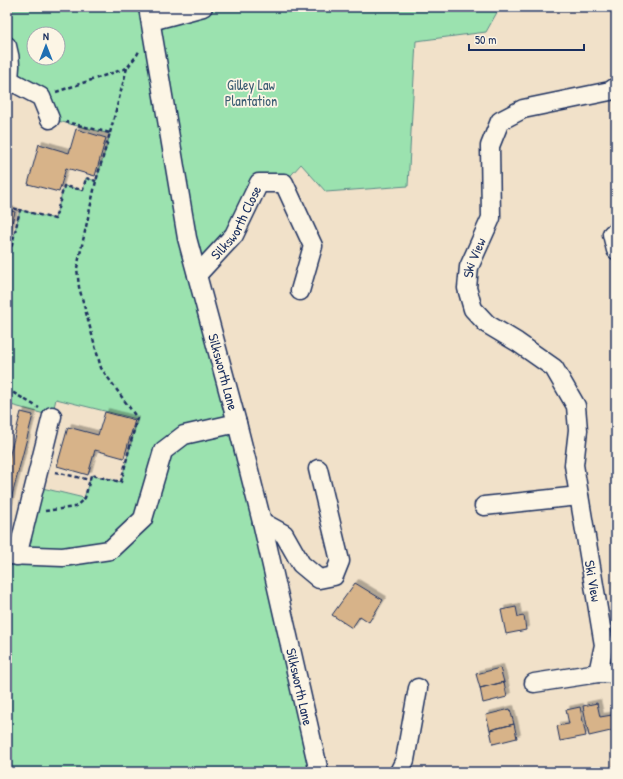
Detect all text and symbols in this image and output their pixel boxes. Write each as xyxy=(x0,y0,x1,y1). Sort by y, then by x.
north arrow xyxy=(26,26,66,66)
scale bar xyxy=(469,26,584,52)
text: N xyxy=(43,29,49,43)
text: 50 m xyxy=(475,31,496,48)
park label: Gilley Law Plantation xyxy=(225,75,277,110)
street label: Silksworth Close xyxy=(206,182,265,264)
street label: Ski View xyxy=(458,234,490,278)
street label: Silksworth Lane xyxy=(204,331,243,413)
street label: Ski View xyxy=(581,559,607,604)
street label: Silksworth Lane xyxy=(282,646,318,727)

